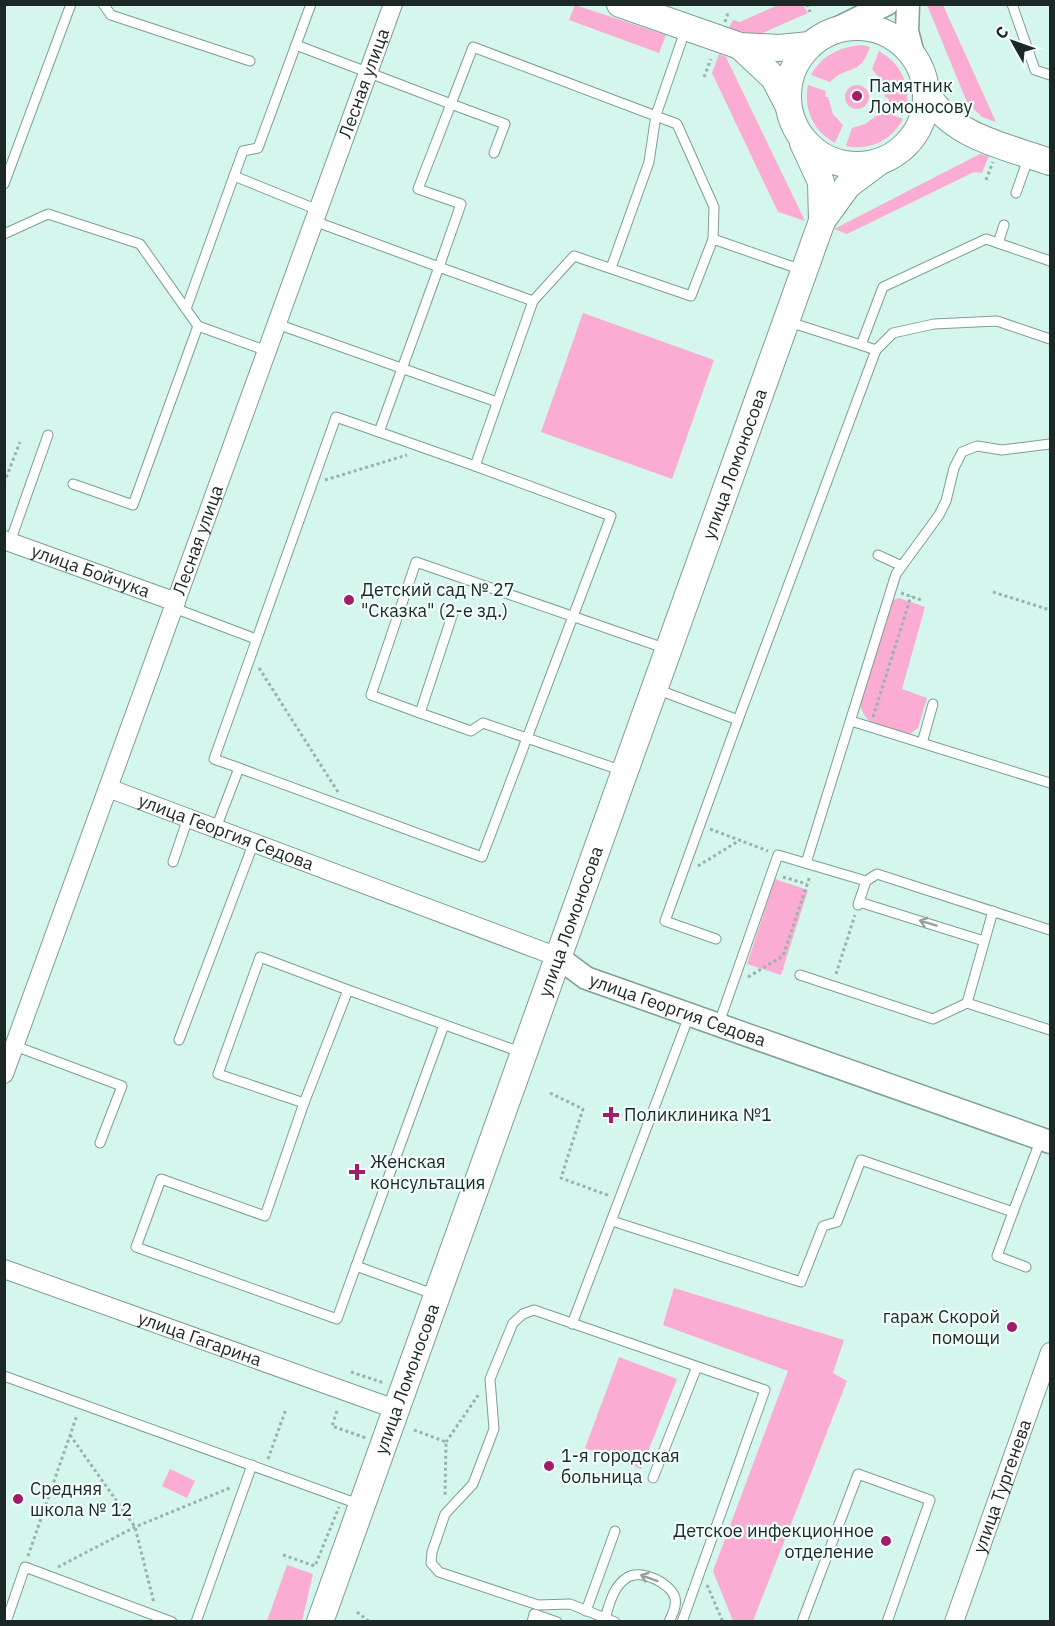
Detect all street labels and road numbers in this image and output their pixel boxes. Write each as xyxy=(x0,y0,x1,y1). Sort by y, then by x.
street label: Лесная улица xyxy=(333,25,394,141)
street label: улица Ломоносова xyxy=(697,385,772,542)
street label: Лесная улица xyxy=(167,482,228,598)
street label: улица Бойчука xyxy=(28,539,153,603)
street label: улица Георгия Седова xyxy=(135,788,317,875)
street label: улица Ломоносова xyxy=(533,843,608,1000)
street label: улица Георгия Седова xyxy=(586,968,769,1052)
street label: улица Ломоносова xyxy=(369,1300,444,1457)
street label: улица Гагарина xyxy=(135,1306,265,1371)
street label: улица Тургенева xyxy=(967,1416,1036,1556)

